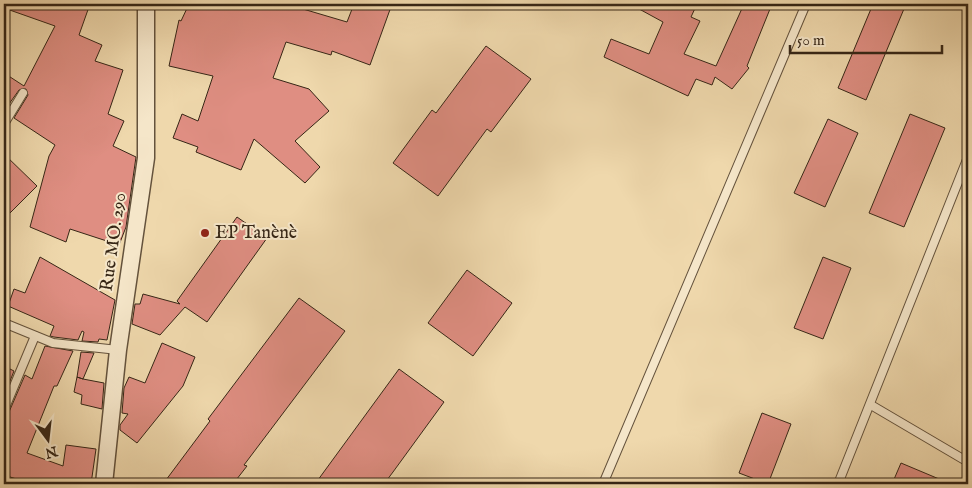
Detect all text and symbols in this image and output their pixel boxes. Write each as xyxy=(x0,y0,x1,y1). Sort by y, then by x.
scale bar xyxy=(790,22,942,54)
text: 50 m xyxy=(797,31,825,50)
street label: Rue MO. 290 xyxy=(96,191,132,293)
place label: EP Tanènè xyxy=(215,222,297,245)
marker: EP Tanènè xyxy=(199,227,211,239)
north arrow xyxy=(22,416,72,466)
text: N xyxy=(43,441,60,462)

